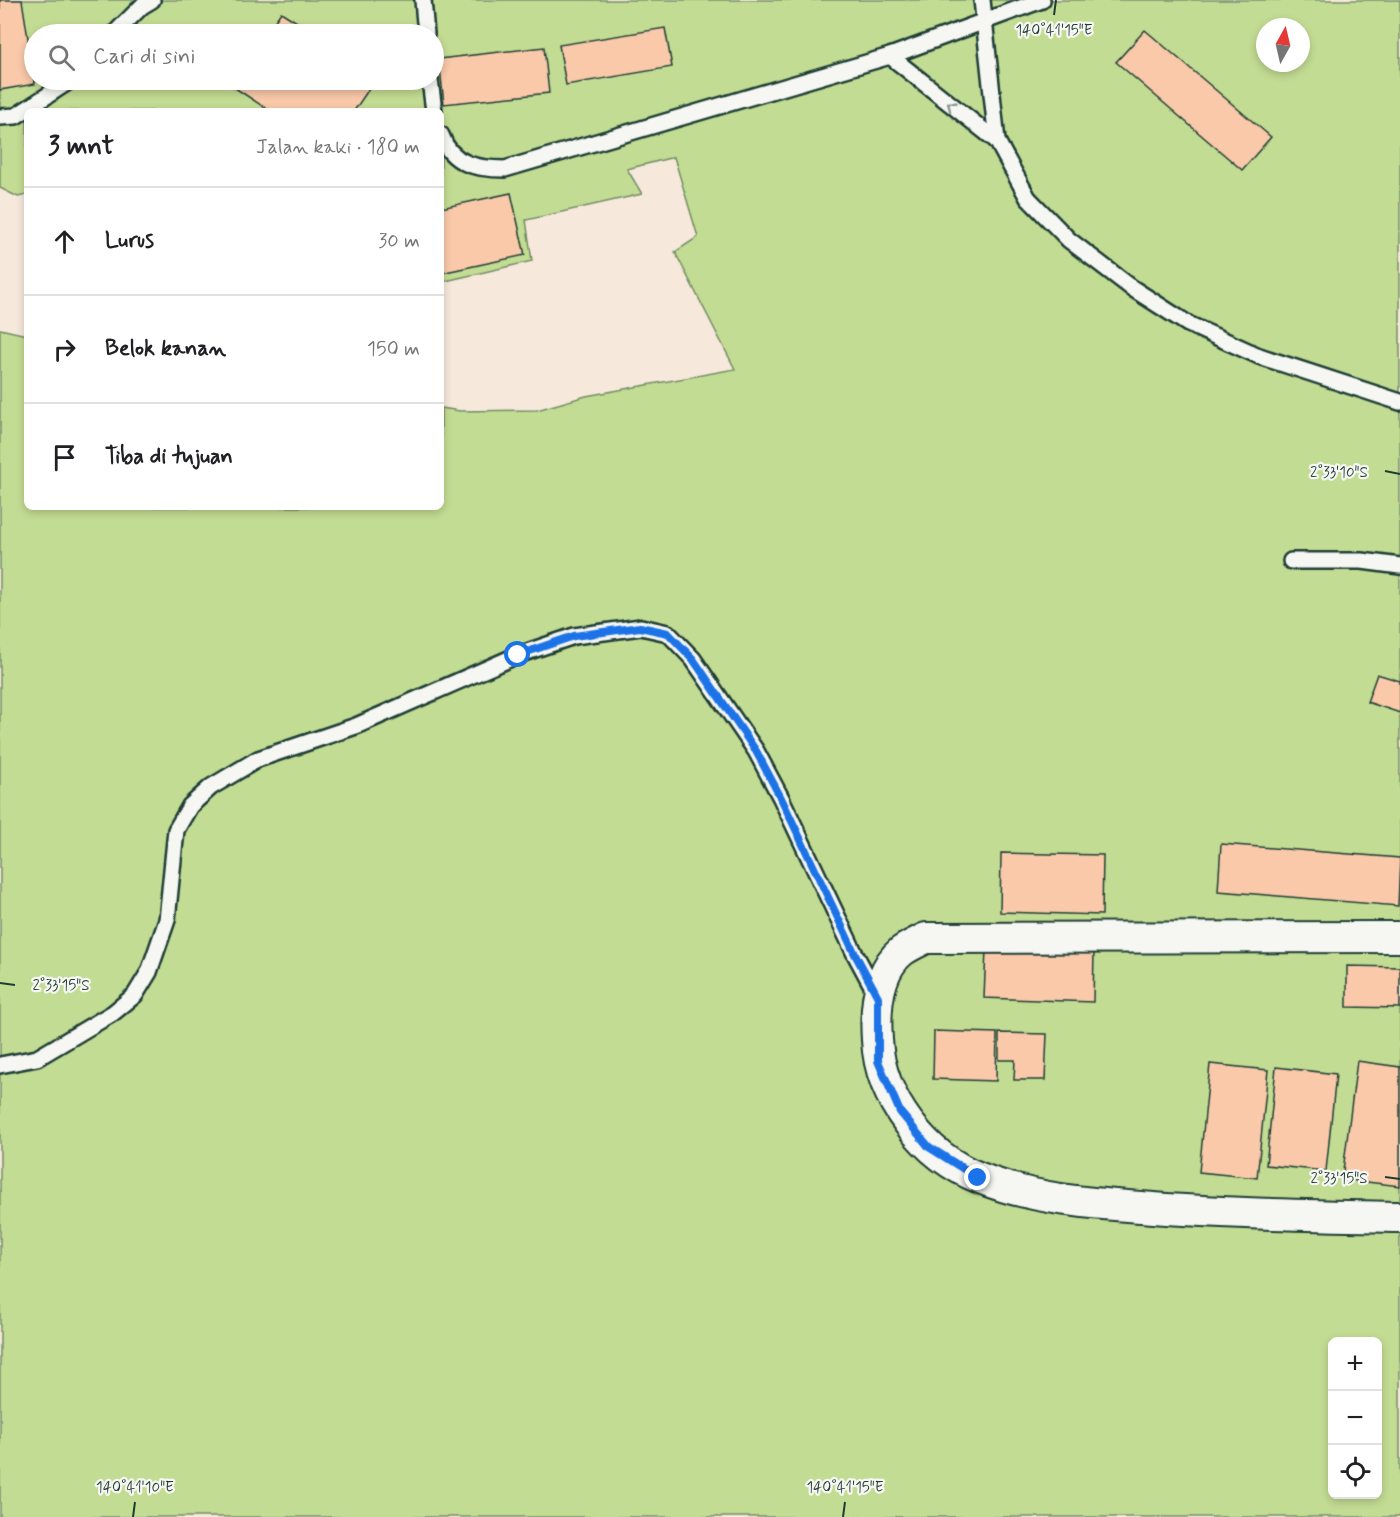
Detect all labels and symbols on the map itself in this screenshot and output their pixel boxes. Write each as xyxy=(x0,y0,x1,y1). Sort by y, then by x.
north arrow xyxy=(1256,18,1310,72)
text: 140°41'15"E xyxy=(1015,21,1093,41)
one-way arrow xyxy=(947,101,958,112)
text: 2°33'10"S xyxy=(1310,463,1368,483)
route start xyxy=(504,641,530,667)
text: 2°33'15"S xyxy=(32,976,90,996)
route end xyxy=(964,1164,990,1190)
text: 2°33'15"S xyxy=(1310,1169,1368,1189)
text: 140°41'10"E xyxy=(96,1478,174,1498)
text: 140°41'15"E xyxy=(806,1478,884,1498)

